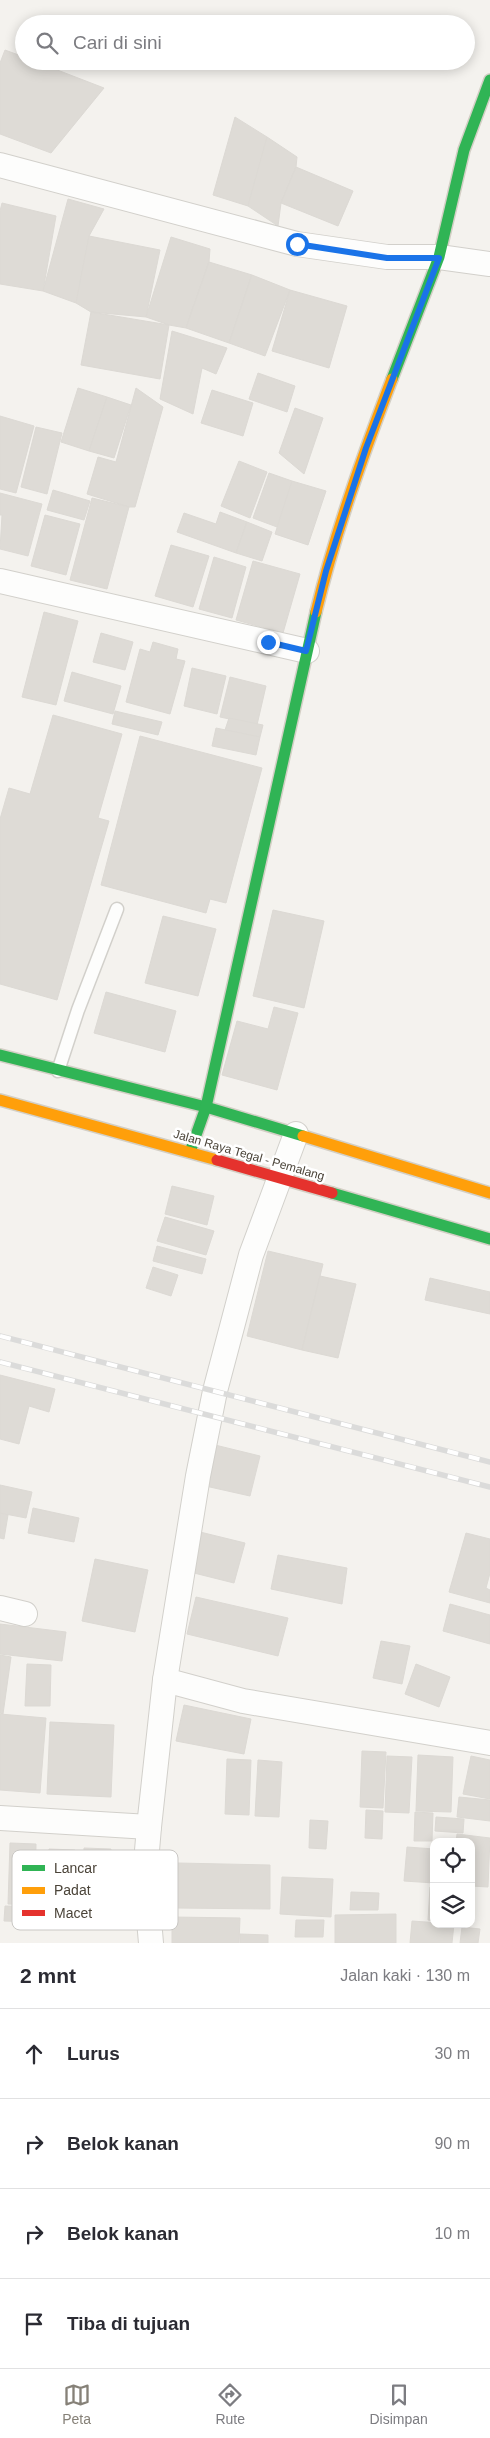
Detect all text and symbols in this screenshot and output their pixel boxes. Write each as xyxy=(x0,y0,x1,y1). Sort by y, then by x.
search box xyxy=(15,15,475,70)
icon: search xyxy=(33,29,61,57)
text: Cari di sini xyxy=(73,32,162,53)
route start xyxy=(286,233,309,256)
route end xyxy=(257,631,280,654)
street label: Jalan Raya Tegal - Pemalang xyxy=(172,1127,326,1183)
map controls xyxy=(430,1838,475,1928)
button: locate xyxy=(430,1838,475,1883)
legend xyxy=(12,1850,178,1930)
text: Lancar xyxy=(54,1860,97,1876)
text: Padat xyxy=(54,1882,91,1898)
button: layers xyxy=(430,1883,475,1928)
text: Macet xyxy=(54,1905,92,1921)
text: 2 mnt xyxy=(20,1964,76,1987)
text: Jalan kaki · 130 m xyxy=(340,1967,470,1984)
icon: ahead xyxy=(20,2040,48,2068)
text: Lurus xyxy=(67,2043,120,2064)
text: 30 m xyxy=(434,2045,470,2062)
icon: right xyxy=(20,2130,48,2158)
text: Belok kanan xyxy=(67,2133,179,2154)
text: 90 m xyxy=(434,2135,470,2152)
icon: right xyxy=(20,2220,48,2248)
text: Belok kanan xyxy=(67,2223,179,2244)
text: 10 m xyxy=(434,2225,470,2242)
icon: arrive xyxy=(20,2310,48,2338)
text: Tiba di tujuan xyxy=(67,2313,190,2334)
tab: Peta xyxy=(62,2381,91,2427)
tab: Rute xyxy=(215,2381,245,2427)
tab: Disimpan xyxy=(369,2381,428,2427)

